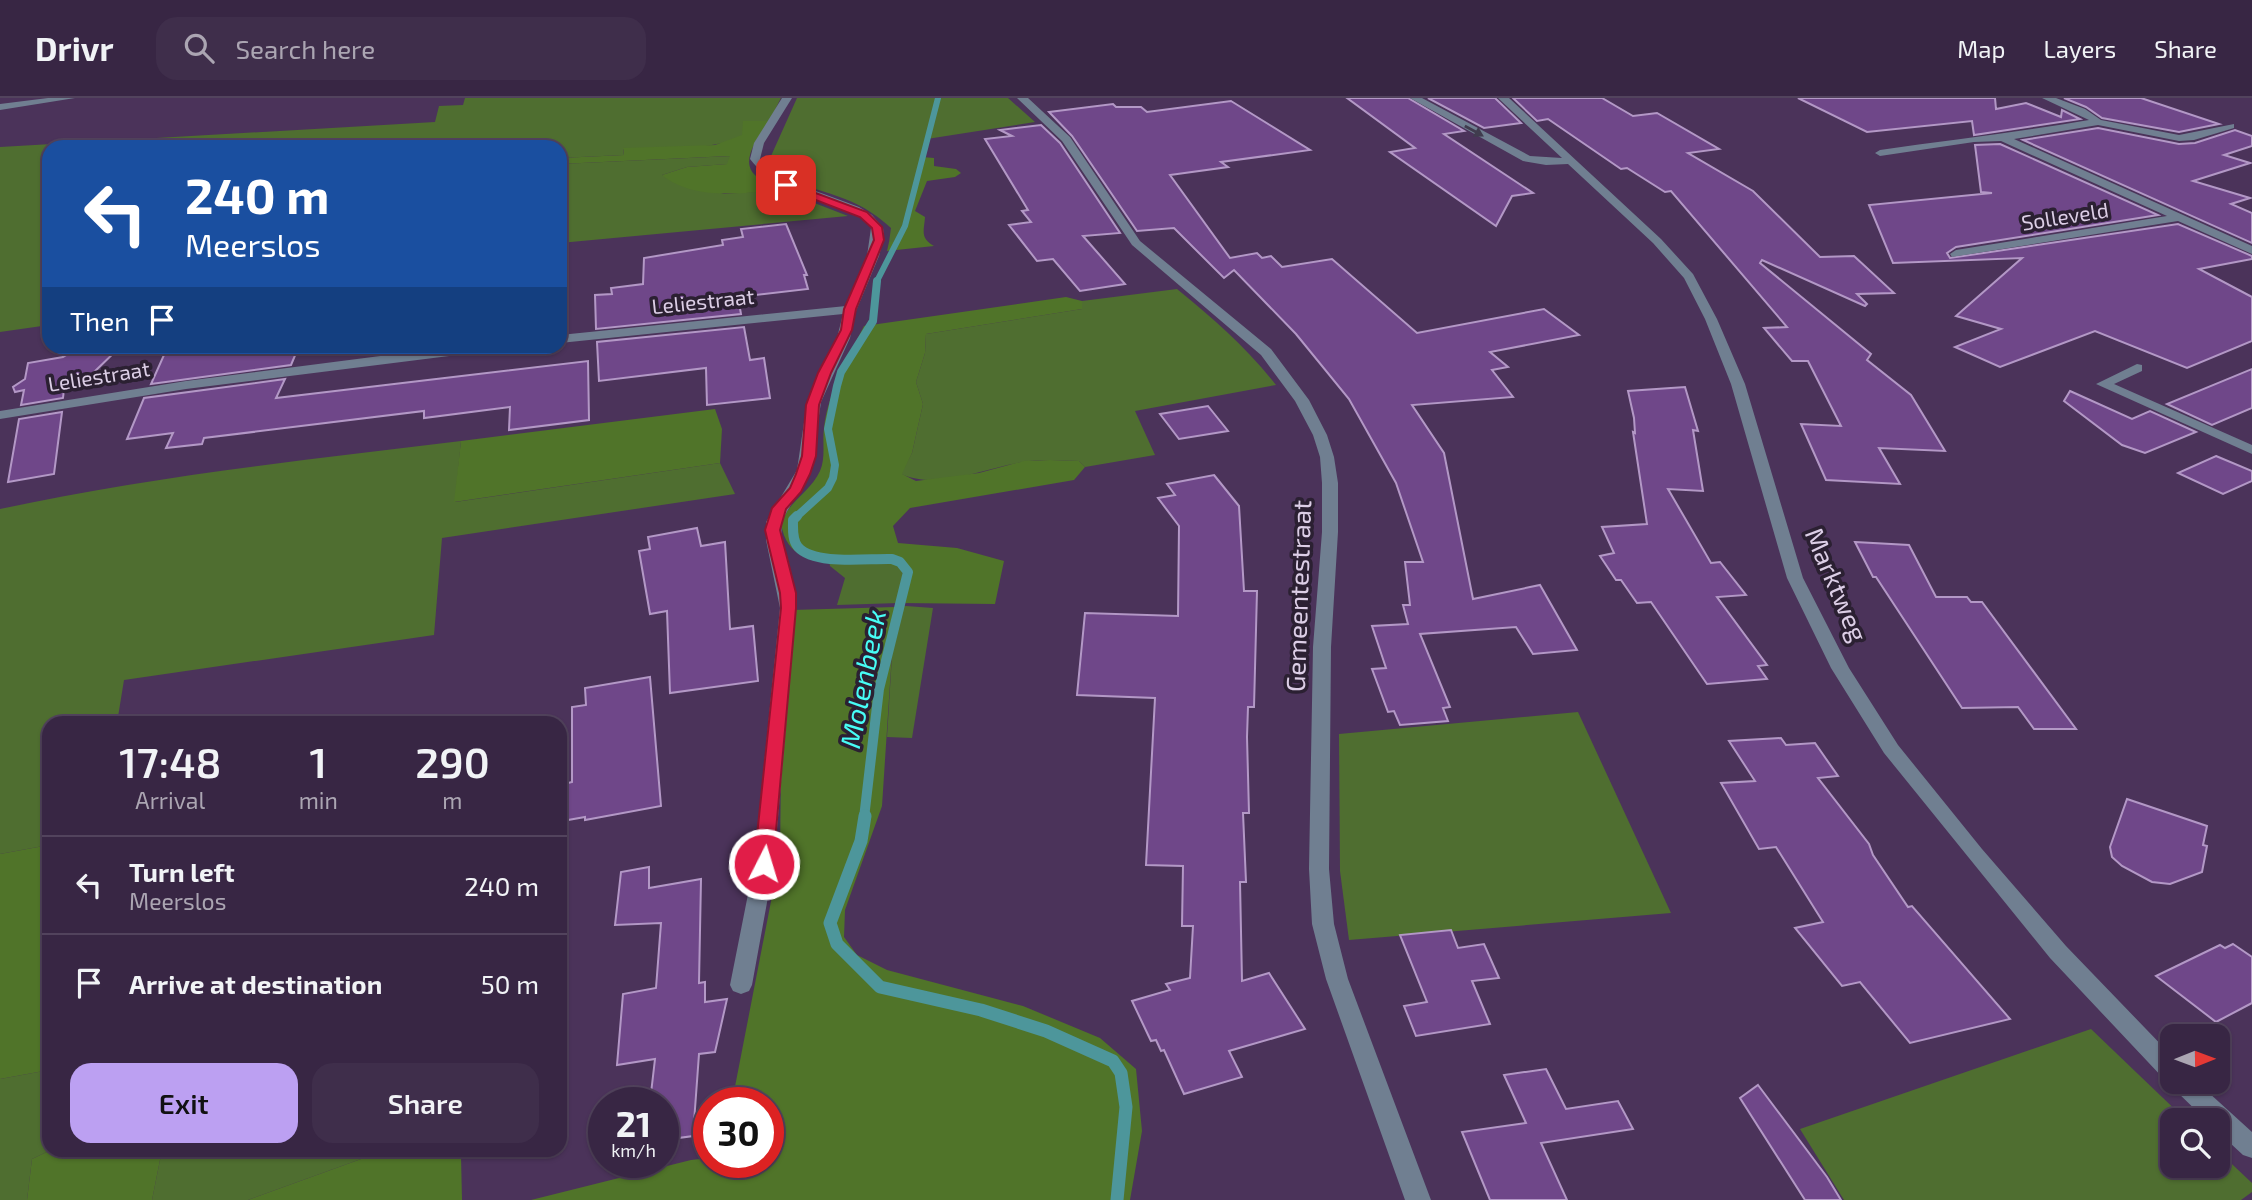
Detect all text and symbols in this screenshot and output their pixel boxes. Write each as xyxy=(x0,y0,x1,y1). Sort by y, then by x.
search box xyxy=(156,17,646,80)
text: Drivr xyxy=(35,28,114,68)
icon: search xyxy=(180,29,218,67)
text: Search here xyxy=(236,33,375,64)
text: Map xyxy=(1957,34,2005,63)
text: Layers xyxy=(2043,34,2116,63)
text: Share xyxy=(2154,34,2217,63)
one-way arrow xyxy=(1465,124,1485,136)
pin xyxy=(756,155,816,215)
text: 240 m xyxy=(185,165,329,224)
icon: arrive xyxy=(767,166,805,204)
icon: left xyxy=(70,168,161,259)
street label: Solleveld xyxy=(2019,196,2110,235)
text: Meerslos xyxy=(185,225,320,263)
street label: Leliestraat xyxy=(650,283,755,318)
icon: arrive xyxy=(143,301,181,339)
text: Then xyxy=(70,305,129,336)
street label: Leliestraat xyxy=(46,355,152,396)
street label: Gemeentestraat xyxy=(1279,499,1316,692)
street label: Marktweg xyxy=(1800,523,1875,646)
water label: Molenbeek xyxy=(832,607,892,751)
text: 17:48 xyxy=(119,736,221,786)
text: 1 xyxy=(310,736,327,786)
text: 290 xyxy=(415,736,490,786)
text: Arrival xyxy=(135,786,205,814)
text: min xyxy=(299,786,338,814)
text: m xyxy=(442,786,463,814)
position arrow xyxy=(727,827,801,901)
text: Turn left xyxy=(129,856,235,887)
icon: left xyxy=(70,866,108,904)
text: 240 m xyxy=(464,870,539,901)
text: Meerslos xyxy=(129,887,226,915)
icon: arrive xyxy=(70,964,108,1002)
text: Arrive at destination xyxy=(129,968,382,999)
text: 50 m xyxy=(481,968,539,999)
north arrow xyxy=(2160,1024,2230,1094)
map controls xyxy=(2160,1024,2230,1178)
button: Exit xyxy=(70,1063,298,1143)
button: Share xyxy=(312,1063,539,1143)
speed limit sign: 30 xyxy=(693,1087,784,1178)
text: 21 xyxy=(616,1102,651,1144)
button: search xyxy=(2160,1108,2230,1178)
text: km/h xyxy=(611,1139,656,1161)

